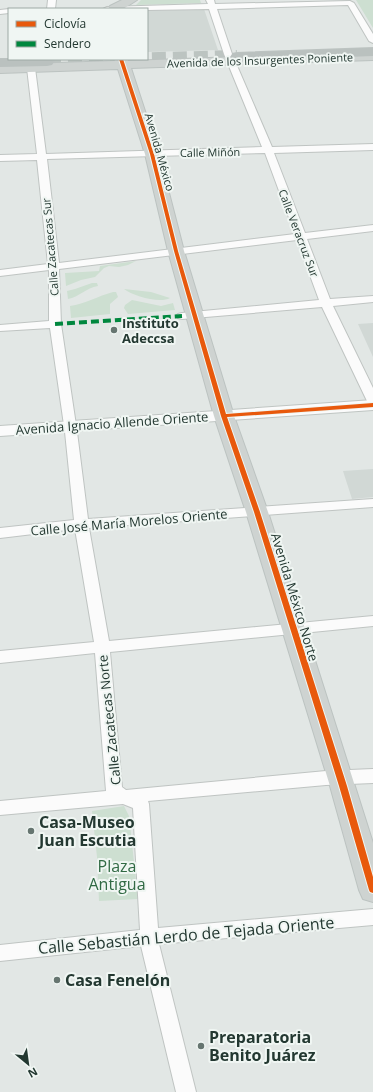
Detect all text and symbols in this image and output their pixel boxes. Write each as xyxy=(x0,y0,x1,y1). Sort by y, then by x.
legend xyxy=(8,8,148,60)
text: Ciclovía xyxy=(44,15,86,32)
text: Sendero xyxy=(44,35,91,52)
street label: Avenida de los Insurgentes Poniente xyxy=(167,49,353,71)
street label: Avenida México xyxy=(142,111,178,193)
street label: Calle Miñón xyxy=(180,144,240,160)
street label: Calle Veracruz Sur xyxy=(275,187,323,279)
street label: Calle Zacatecas Sur xyxy=(38,197,62,297)
place label: Instituto Adeccsa xyxy=(122,314,179,347)
marker: Instituto Adeccsa xyxy=(109,325,119,335)
street label: Avenida Ignacio Allende Oriente xyxy=(15,407,209,439)
street label: Calle José María Morelos Oriente xyxy=(30,504,228,540)
street label: Avenida México Norte xyxy=(267,531,323,663)
street label: Calle Zacatecas Norte xyxy=(93,654,125,786)
place label: Casa-Museo Juan Escutia xyxy=(37,811,136,851)
marker: Casa-Museo Juan Escutia xyxy=(26,826,36,836)
park label: Plaza Antigua xyxy=(88,855,146,895)
street label: Calle Sebastián Lerdo de Tejada Oriente xyxy=(37,911,335,959)
place label: Casa Fenelón xyxy=(65,969,170,991)
marker: Casa Fenelón xyxy=(52,975,62,985)
place label: Preparatoria Benito Juárez xyxy=(209,1026,316,1066)
marker: Preparatoria Benito Juárez xyxy=(196,1041,206,1051)
north arrow xyxy=(8,1044,48,1084)
text: N xyxy=(26,1064,41,1082)

